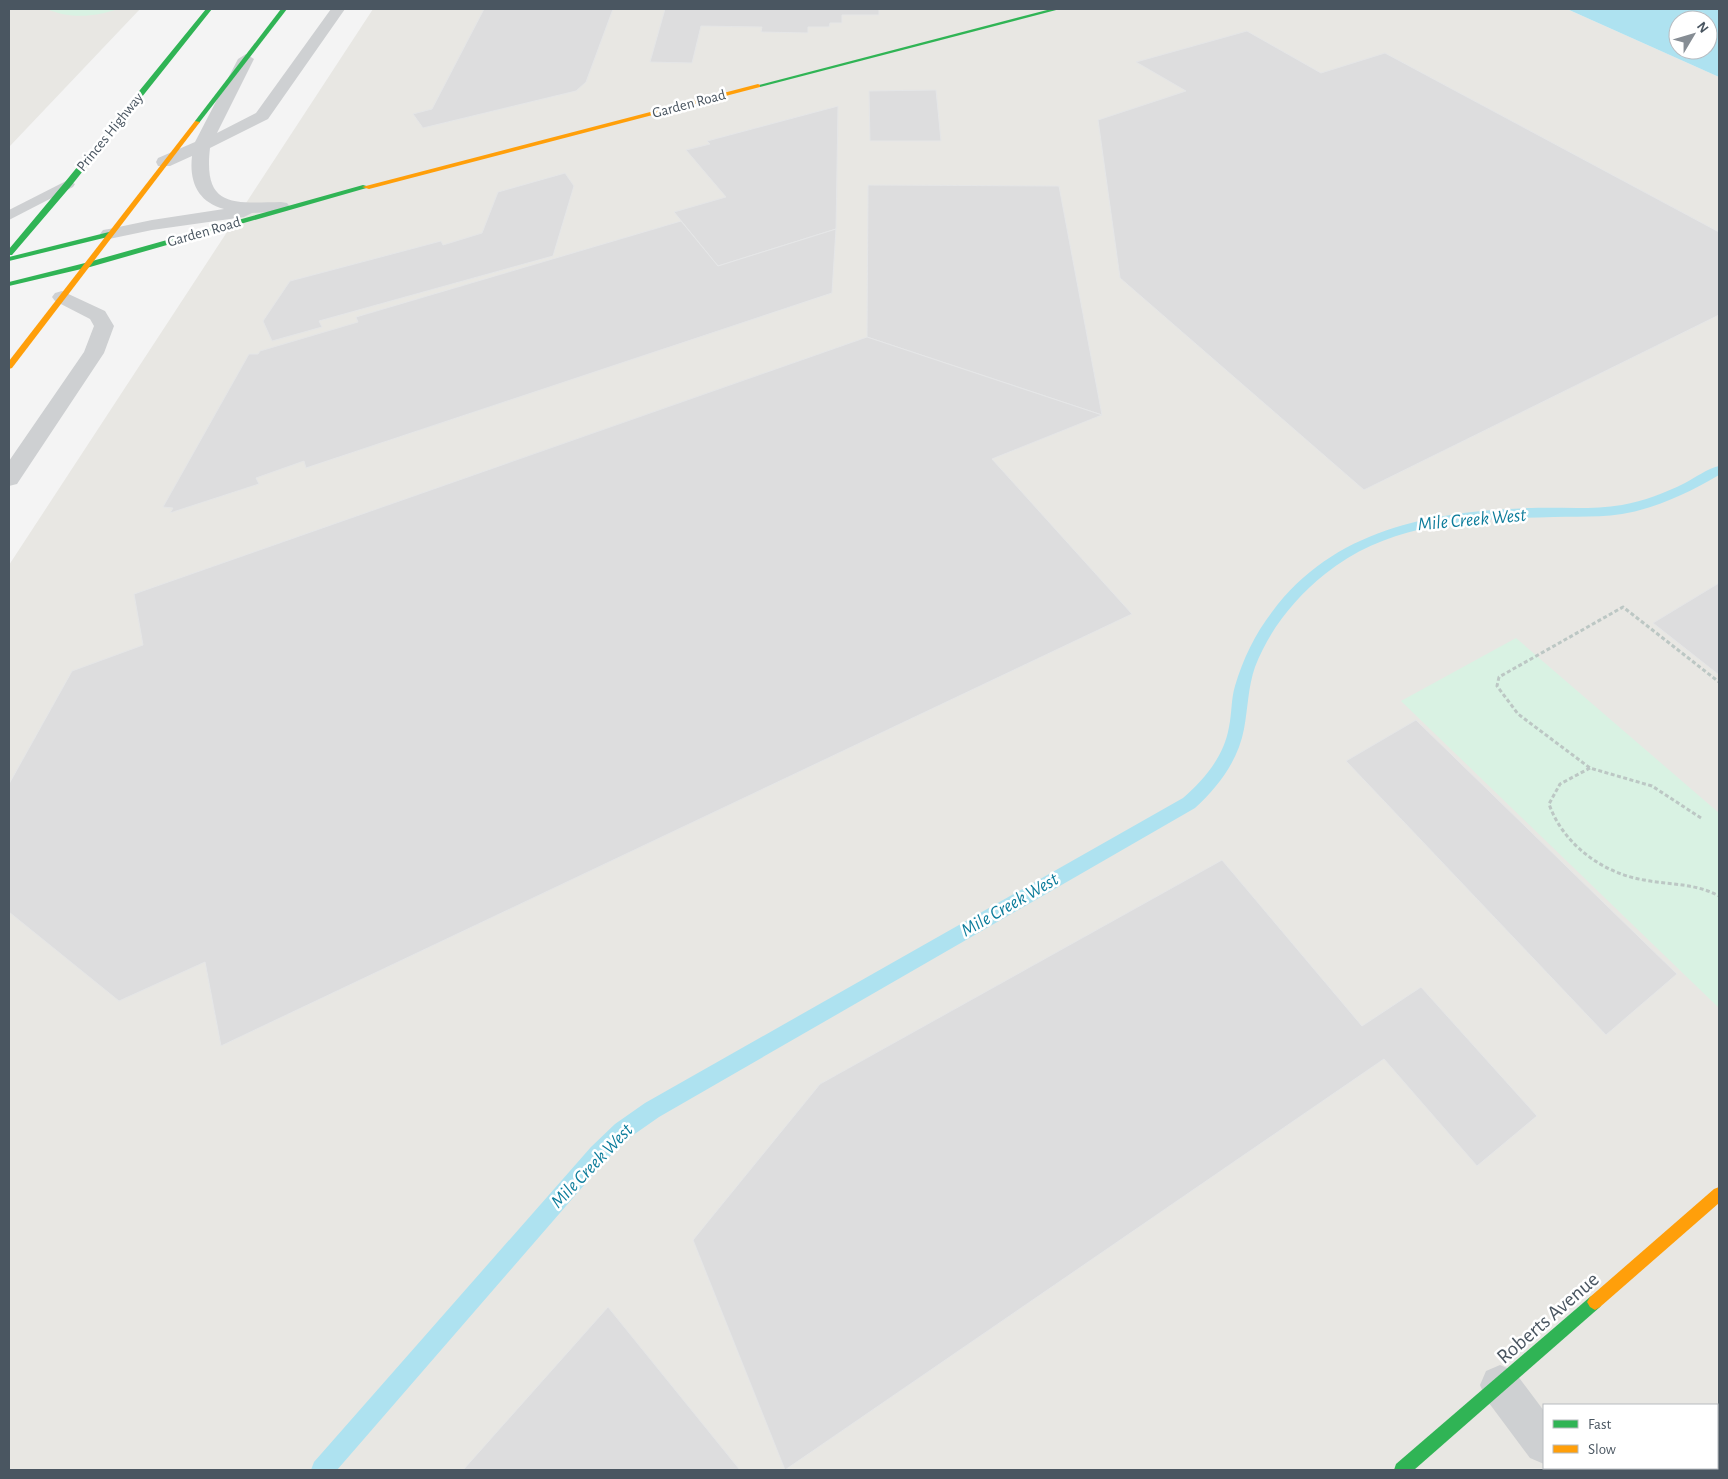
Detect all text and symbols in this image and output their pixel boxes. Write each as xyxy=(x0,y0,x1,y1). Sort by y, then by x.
north arrow xyxy=(1668,10,1718,60)
text: N xyxy=(1694,19,1711,36)
street label: Garden Road xyxy=(651,87,727,121)
street label: Princes Highway xyxy=(74,89,146,174)
street label: Garden Road xyxy=(166,214,242,250)
water label: Mile Creek West xyxy=(1417,506,1528,534)
water label: Mile Creek West xyxy=(958,869,1063,940)
water label: Mile Creek West xyxy=(547,1120,637,1212)
street label: Roberts Avenue xyxy=(1493,1268,1603,1368)
legend xyxy=(1543,1404,1718,1469)
text: Fast xyxy=(1588,1417,1612,1432)
text: Slow xyxy=(1588,1442,1616,1457)

